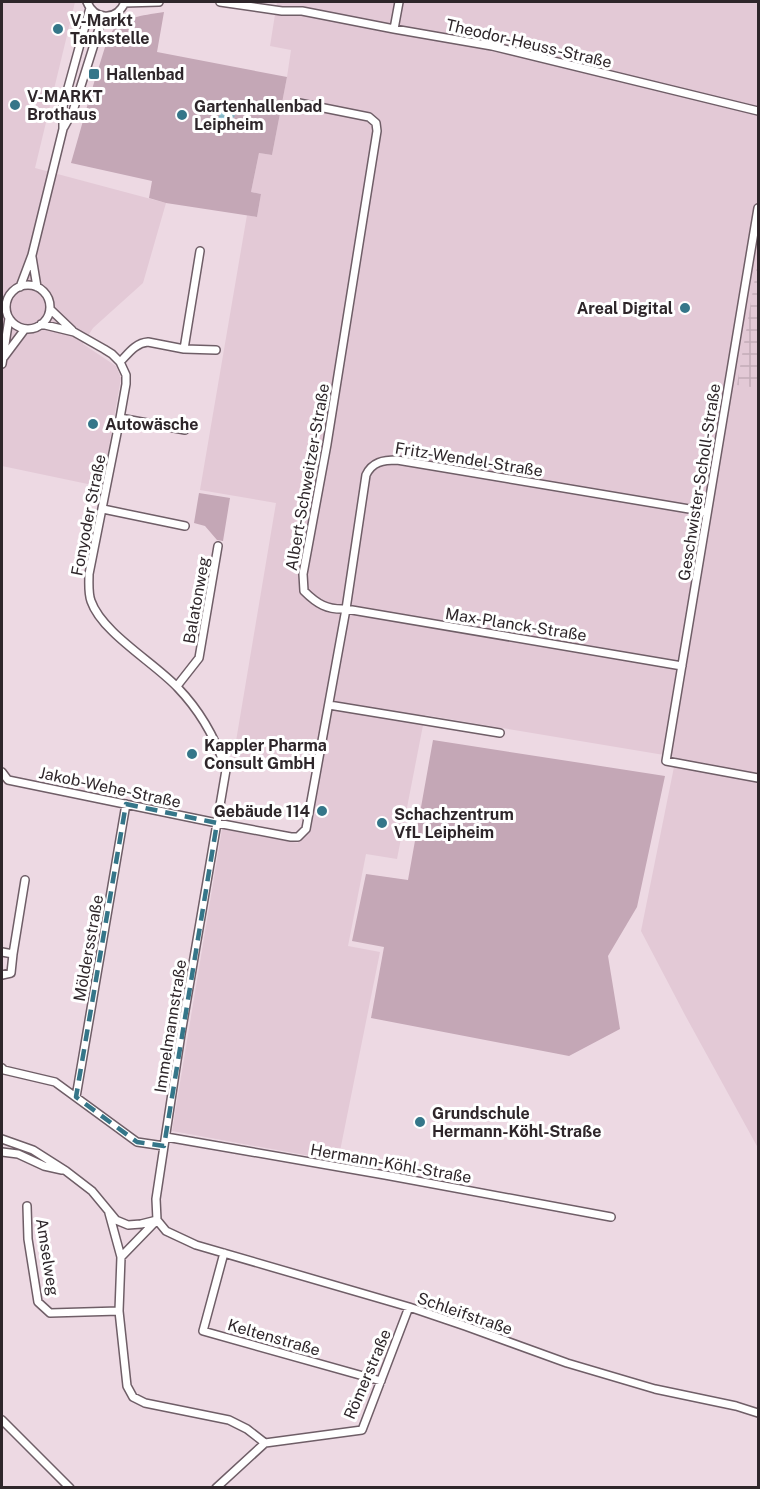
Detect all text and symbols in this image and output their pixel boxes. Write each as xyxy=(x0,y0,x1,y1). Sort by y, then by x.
place label: V-Markt Tankstelle xyxy=(70,11,149,48)
street label: Theodor-Heuss-Straße xyxy=(444,15,614,72)
marker: V-Markt Tankstelle xyxy=(51,22,65,36)
place label: Hallenbad xyxy=(106,65,184,84)
marker: Hallenbad xyxy=(87,67,101,81)
place label: V-MARKT Brothaus xyxy=(27,87,103,124)
place label: Gartenhallenbad Leipheim xyxy=(194,97,322,134)
marker: V-MARKT Brothaus xyxy=(8,98,22,112)
marker: Gartenhallenbad Leipheim xyxy=(175,108,189,122)
place label: Areal Digital xyxy=(577,299,673,318)
marker: Areal Digital xyxy=(678,301,692,315)
street label: Albert-Schweitzer-Straße xyxy=(282,382,333,572)
street label: Geschwister-Scholl-Straße xyxy=(675,382,724,582)
place label: Autowäsche xyxy=(105,415,198,434)
marker: Autowäsche xyxy=(86,417,100,431)
street label: Fritz-Wendel-Straße xyxy=(394,438,544,481)
street label: Fonyoder Straße xyxy=(67,453,110,577)
street label: Balatonweg xyxy=(179,555,214,645)
street label: Max-Planck-Straße xyxy=(444,604,588,645)
place label: Kappler Pharma Consult GmbH xyxy=(204,736,327,773)
marker: Kappler Pharma Consult GmbH xyxy=(185,747,199,761)
street label: Jakob-Wehe-Straße xyxy=(37,763,183,812)
place label: Gebäude 114 xyxy=(214,802,310,821)
marker: Gebäude 114 xyxy=(315,804,329,818)
place label: Schachzentrum VfL Leipheim xyxy=(394,805,514,842)
marker: Schachzentrum VfL Leipheim xyxy=(375,816,389,830)
street label: Möldersstraße xyxy=(70,893,107,1003)
street label: Immelmannstraße xyxy=(151,958,190,1094)
place label: Grundschule Hermann-Köhl-Straße xyxy=(432,1104,601,1141)
marker: Grundschule Hermann-Köhl-Straße xyxy=(413,1115,427,1129)
street label: Hermann-Köhl-Straße xyxy=(309,1140,473,1187)
street label: Amselweg xyxy=(32,1217,63,1297)
street label: Schleifstraße xyxy=(415,1288,515,1339)
street label: Keltenstraße xyxy=(225,1315,322,1360)
street label: Römerstraße xyxy=(340,1326,395,1422)

